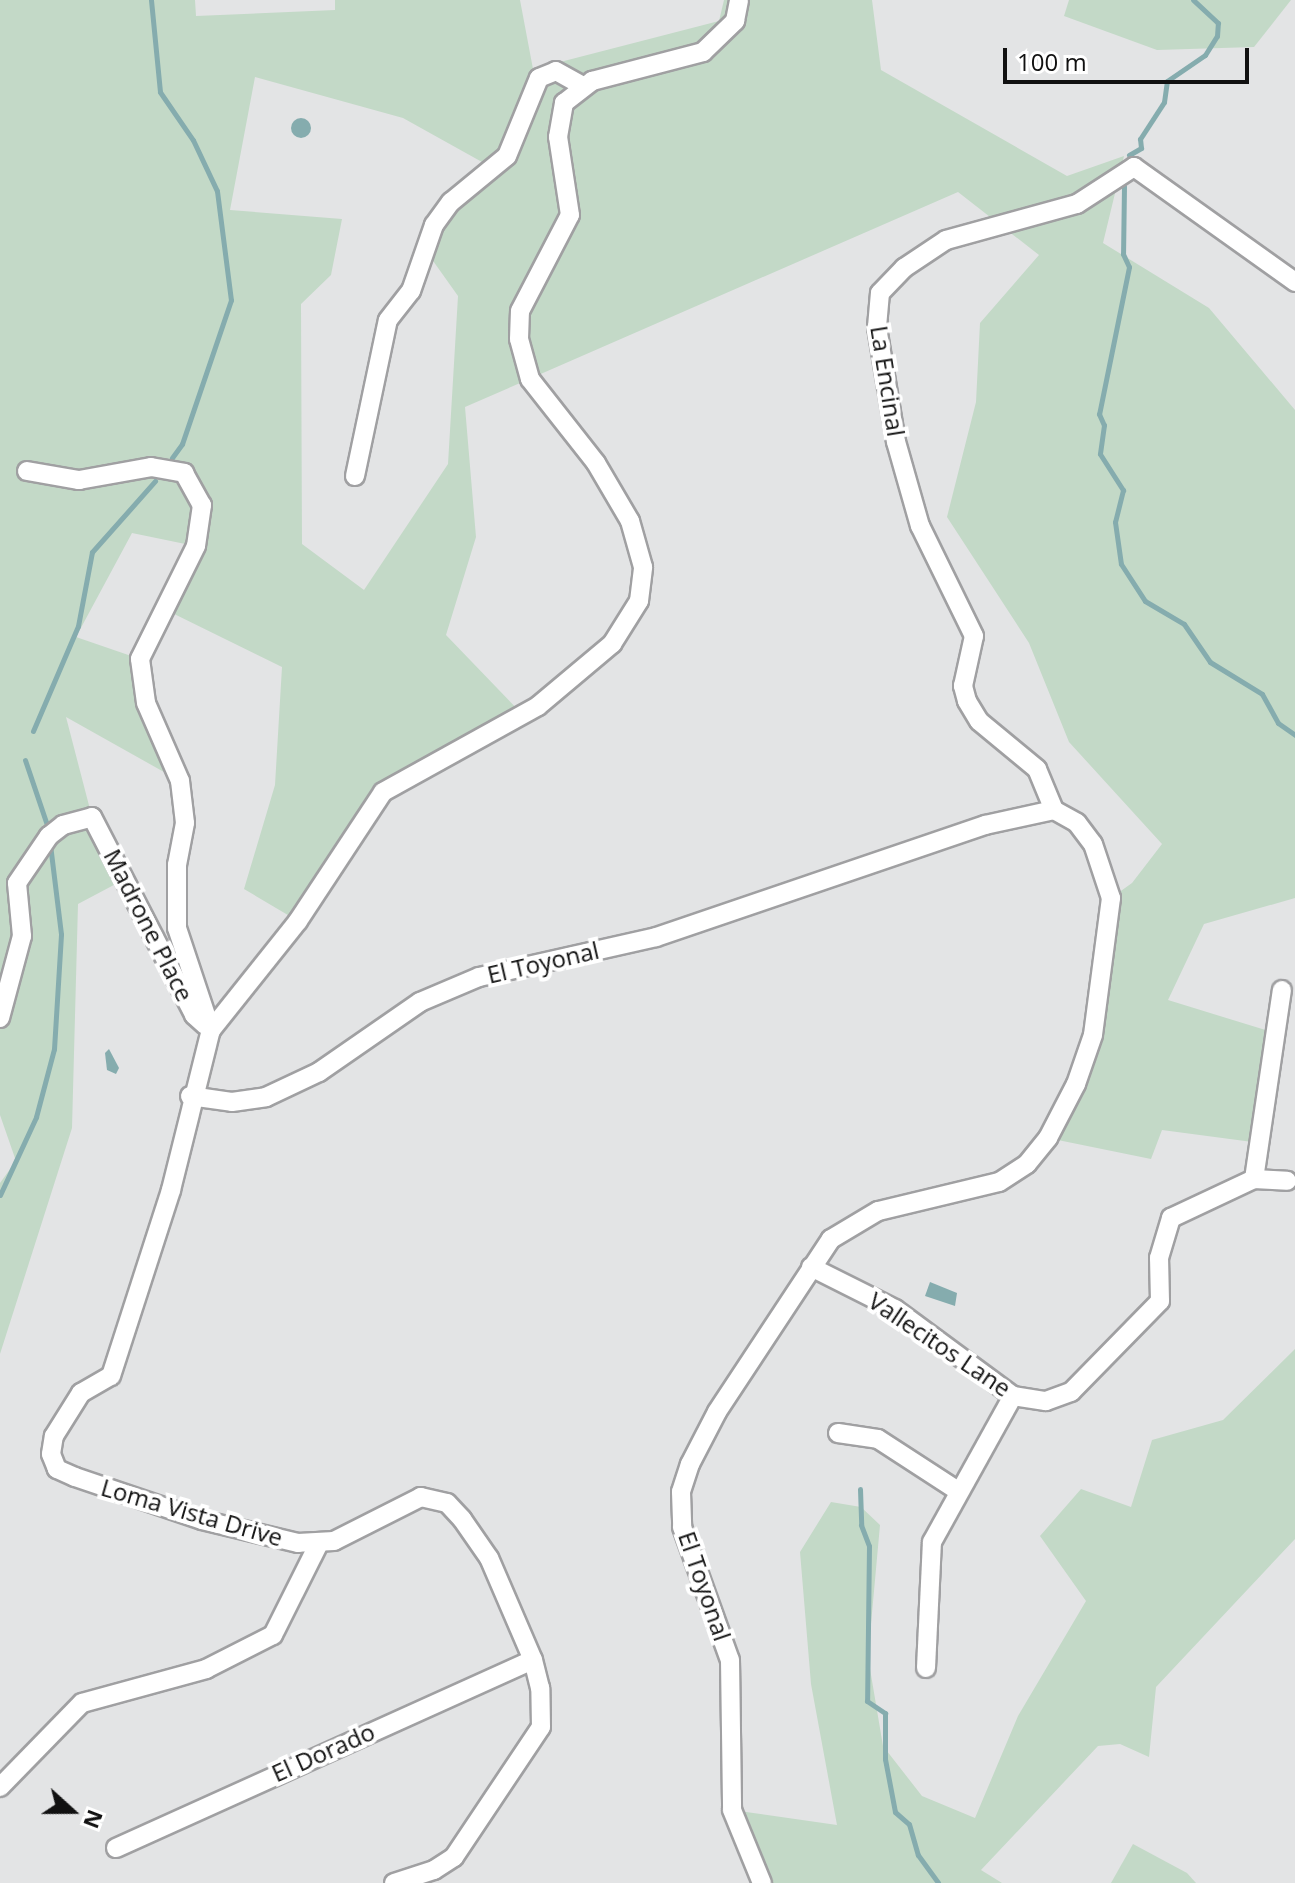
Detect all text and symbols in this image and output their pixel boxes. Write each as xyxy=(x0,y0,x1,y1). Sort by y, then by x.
scale bar xyxy=(1007,32,1253,82)
text: 100 m xyxy=(1017,45,1087,78)
street label: La Encinal xyxy=(865,324,911,438)
street label: Madrone Place xyxy=(98,844,200,1006)
street label: El Toyonal xyxy=(484,935,602,989)
street label: Vallecitos Lane xyxy=(863,1286,1017,1402)
street label: Loma Vista Drive xyxy=(98,1472,286,1552)
street label: El Toyonal xyxy=(673,1527,737,1645)
street label: El Dorado xyxy=(267,1717,379,1787)
north arrow xyxy=(32,1771,112,1851)
text: N xyxy=(77,1806,112,1833)

